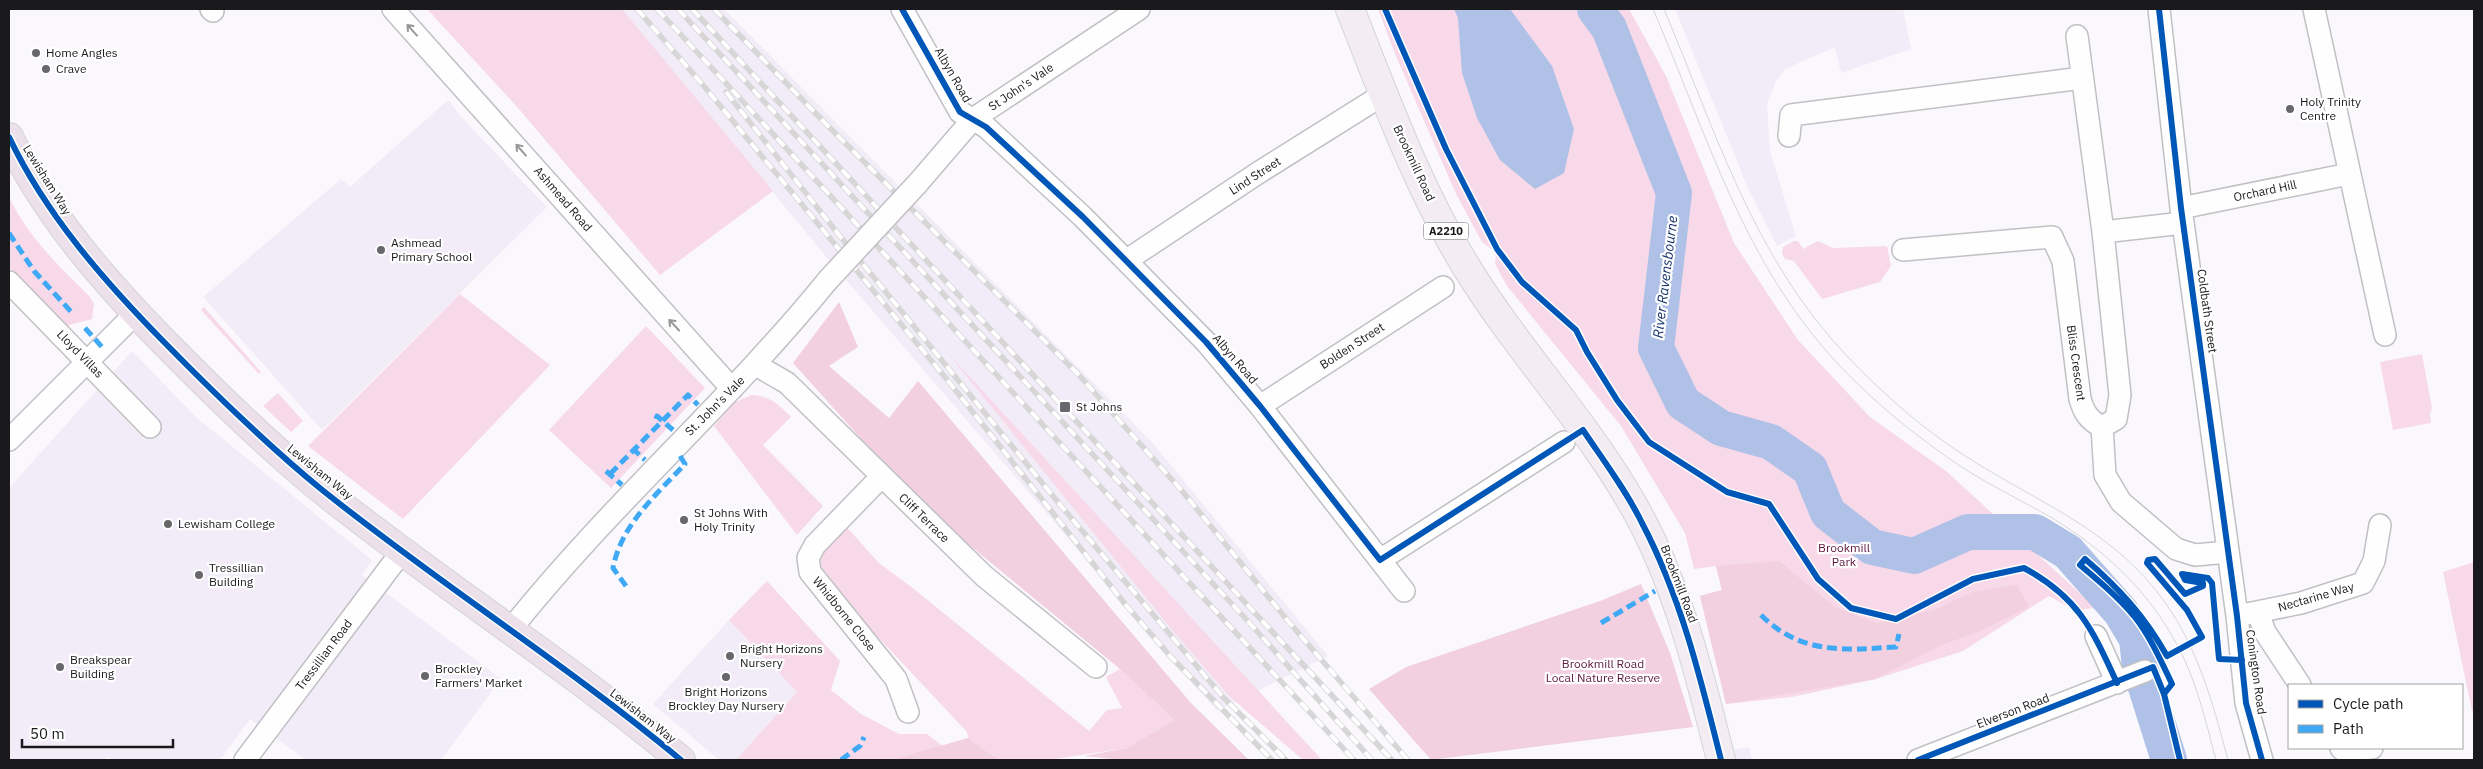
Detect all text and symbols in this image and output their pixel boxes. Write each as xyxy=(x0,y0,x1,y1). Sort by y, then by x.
one-way arrow xyxy=(406,23,418,36)
place label: Home Angles xyxy=(46,45,118,60)
street label: Albyn Road xyxy=(932,45,975,105)
marker: Home Angles xyxy=(30,47,42,59)
street label: St John's Vale xyxy=(985,59,1056,114)
place label: Crave xyxy=(56,61,87,76)
marker: Crave xyxy=(40,63,52,75)
place label: Holy Trinity Centre xyxy=(2300,94,2361,123)
marker: Holy Trinity Centre xyxy=(2284,103,2296,115)
street label: Brookmill Road xyxy=(1390,122,1439,203)
street label: Lewisham Way xyxy=(20,142,75,218)
one-way arrow xyxy=(515,144,527,157)
street label: Lind Street xyxy=(1226,153,1283,198)
street label: Ashmead Road xyxy=(531,163,596,234)
street label: Orchard Hill xyxy=(2232,177,2298,205)
water label: River Ravensbourne xyxy=(1649,215,1681,339)
road number: A2210 xyxy=(1424,222,1468,240)
place label: Ashmead Primary School xyxy=(391,235,472,264)
marker: Ashmead Primary School xyxy=(375,244,387,256)
street label: Coldbath Street xyxy=(2194,268,2221,354)
one-way arrow xyxy=(668,319,680,332)
street label: Bolden Street xyxy=(1317,319,1387,372)
street label: Bliss Crescent xyxy=(2064,324,2089,402)
street label: Lloyd Villas xyxy=(54,327,107,381)
street label: Albyn Road xyxy=(1210,331,1261,387)
street label: St. John's Vale xyxy=(682,372,748,439)
place label: St Johns xyxy=(1076,399,1122,414)
marker: St Johns xyxy=(1058,400,1072,414)
street label: Lewisham Way xyxy=(285,441,356,503)
street label: Cliff Terrace xyxy=(896,490,953,546)
place label: St Johns With Holy Trinity xyxy=(694,505,768,534)
marker: St Johns With Holy Trinity xyxy=(678,514,690,526)
place label: Lewisham College xyxy=(178,516,276,531)
marker: Lewisham College xyxy=(162,518,174,530)
park label: Brookmill Park xyxy=(1818,540,1870,569)
street label: Brookmill Road xyxy=(1658,543,1701,625)
place label: Tressillian Building xyxy=(209,560,264,589)
marker: Tressillian Building xyxy=(193,569,205,581)
street label: Whidborne Close xyxy=(810,573,879,654)
street label: Nectarine Way xyxy=(2276,579,2356,615)
street label: Tressillian Road xyxy=(292,616,355,693)
street label: Conington Road xyxy=(2243,629,2270,715)
place label: Bright Horizons Nursery xyxy=(740,641,823,670)
marker: Bright Horizons Nursery xyxy=(724,650,736,662)
place label: Breakspear Building xyxy=(70,652,132,681)
park label: Brookmill Road Local Nature Reserve xyxy=(1546,656,1661,685)
marker: Breakspear Building xyxy=(54,661,66,673)
place label: Brockley Farmers' Market xyxy=(435,661,522,690)
marker: Brockley Farmers' Market xyxy=(419,670,431,682)
marker: Bright Horizons Brockley Day Nursery xyxy=(720,671,732,683)
place label: Bright Horizons Brockley Day Nursery xyxy=(668,684,784,713)
legend xyxy=(2288,684,2463,749)
street label: Lewisham Way xyxy=(607,685,679,746)
street label: Elverson Road xyxy=(1974,690,2051,731)
text: Cycle path xyxy=(2333,694,2404,713)
scale bar xyxy=(22,716,174,748)
text: Path xyxy=(2333,719,2364,738)
text: 50 m xyxy=(30,724,65,743)

